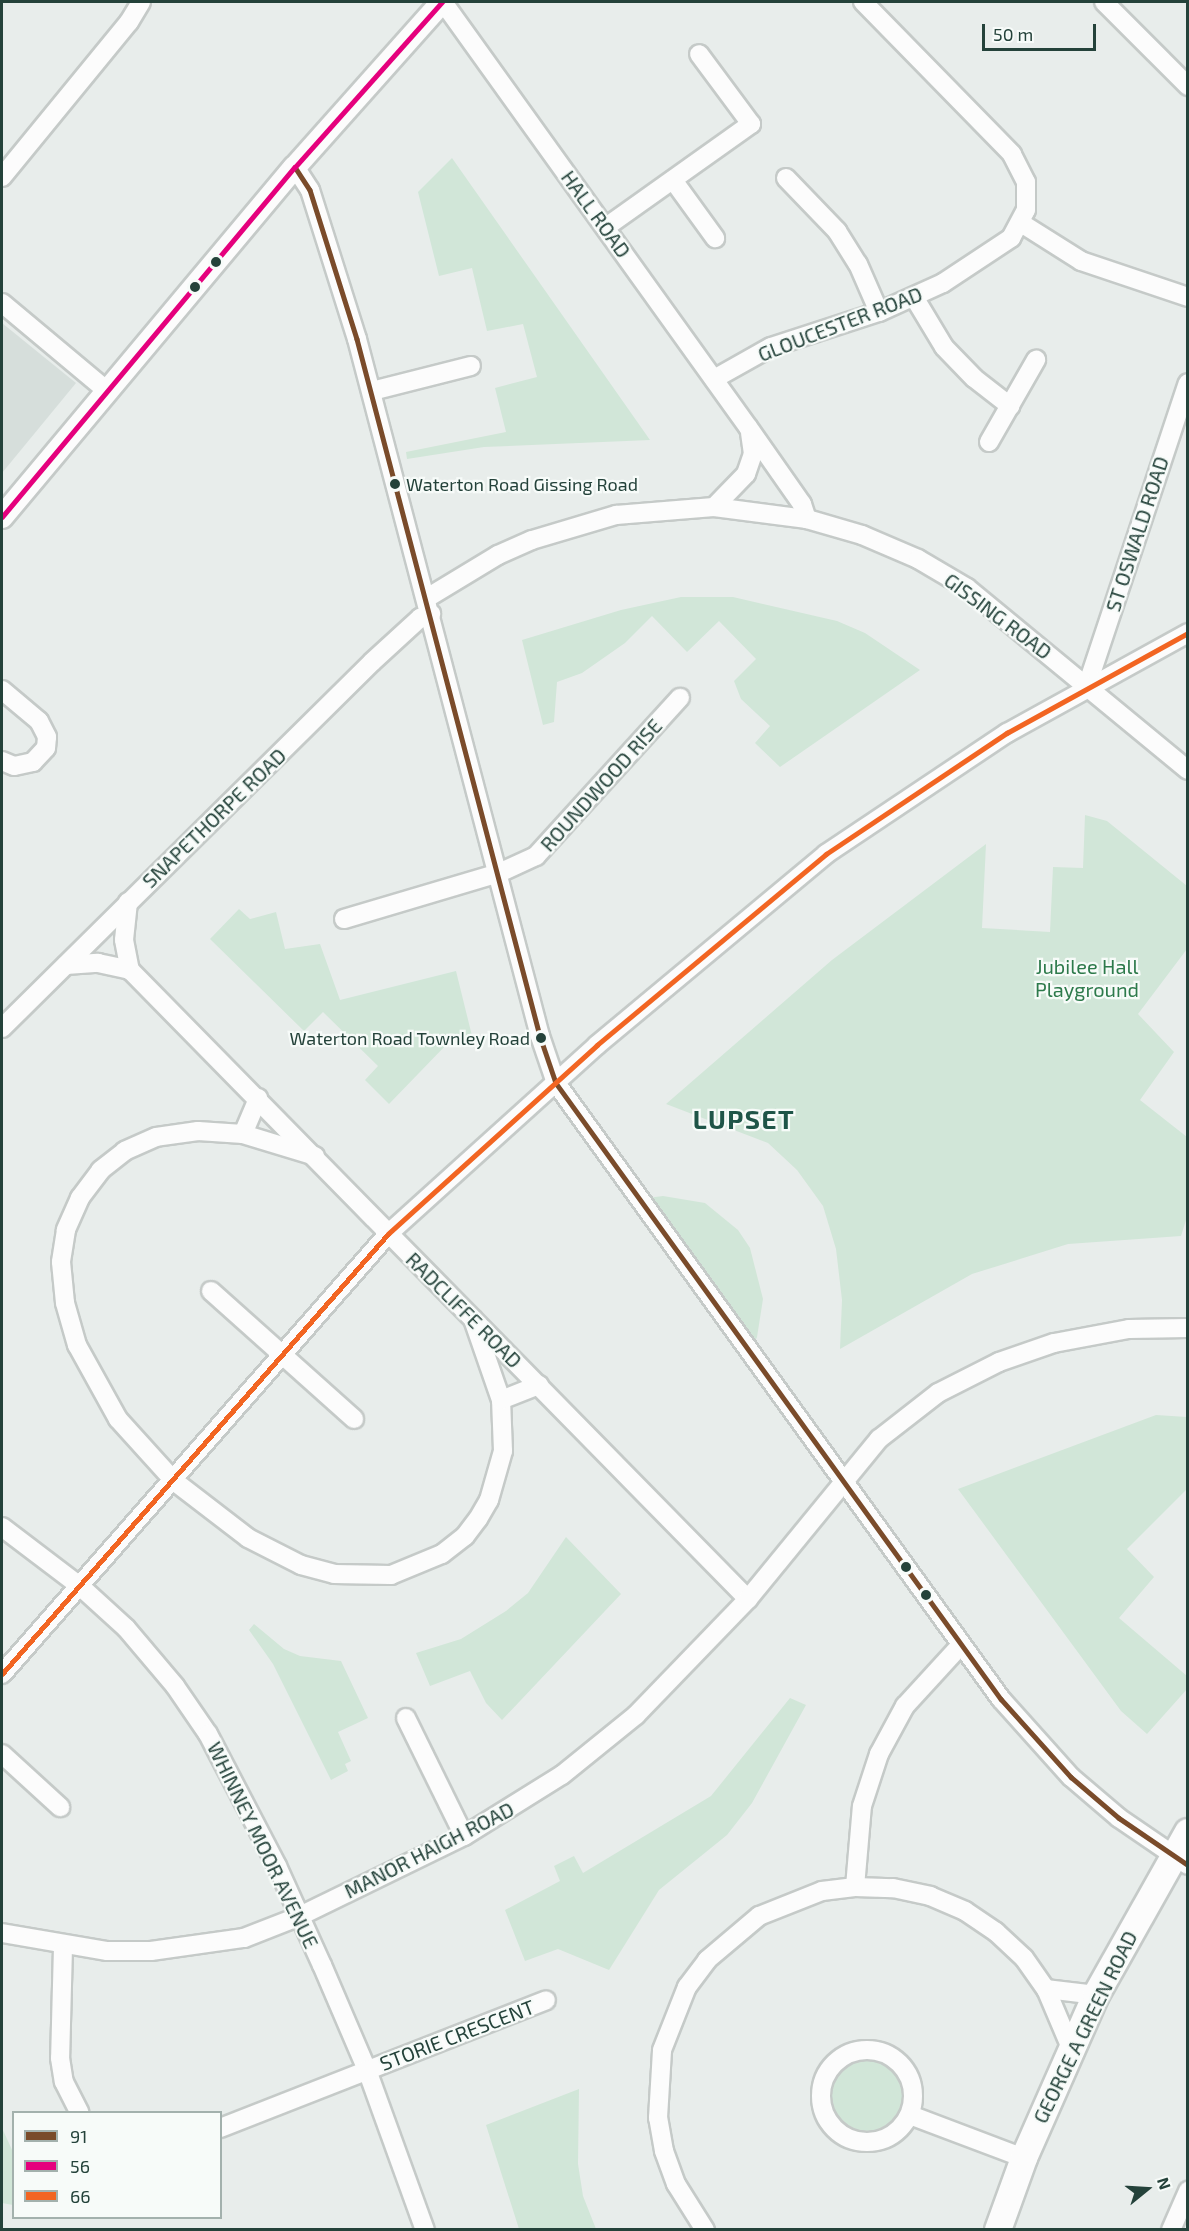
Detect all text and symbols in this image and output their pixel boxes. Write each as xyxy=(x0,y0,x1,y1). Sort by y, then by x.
scale bar xyxy=(985,12,1099,50)
text: 50 m xyxy=(993,23,1033,45)
street label: HALL ROAD xyxy=(556,166,636,262)
unlabelled marker xyxy=(210,256,222,268)
unlabelled marker xyxy=(189,281,201,293)
street label: GLOUCESTER ROAD xyxy=(754,282,926,366)
street label: ST OSWALD ROAD xyxy=(1101,453,1173,615)
place label: Waterton Road Gissing Road xyxy=(406,473,638,495)
marker: Waterton Road Gissing Road xyxy=(389,478,401,490)
street label: GISSING ROAD xyxy=(940,568,1056,664)
street label: ROUNDWOOD RISE xyxy=(535,714,667,856)
street label: SNAPETHORPE ROAD xyxy=(137,743,291,893)
park label: Jubilee Hall Playground xyxy=(1035,954,1139,1001)
place label: Waterton Road Townley Road xyxy=(289,1027,530,1049)
marker: Waterton Road Townley Road xyxy=(535,1032,547,1044)
district label: LUPSET xyxy=(693,1103,795,1135)
street label: RADCLIFFE ROAD xyxy=(401,1247,527,1373)
unlabelled marker xyxy=(900,1561,912,1573)
unlabelled marker xyxy=(920,1589,932,1601)
street label: WHINNEY MOOR AVENUE xyxy=(202,1737,324,1953)
street label: MANOR HAIGH ROAD xyxy=(340,1797,518,1903)
street label: GEORGE A GREEN ROAD xyxy=(1028,1927,1142,2127)
street label: STORIE CRESCENT xyxy=(376,1994,538,2076)
legend xyxy=(12,2111,222,2219)
text: 91 xyxy=(70,2125,87,2147)
text: 56 xyxy=(70,2155,90,2177)
north arrow xyxy=(1117,2159,1177,2219)
text: N xyxy=(1154,2175,1175,2192)
text: 66 xyxy=(70,2185,91,2207)

